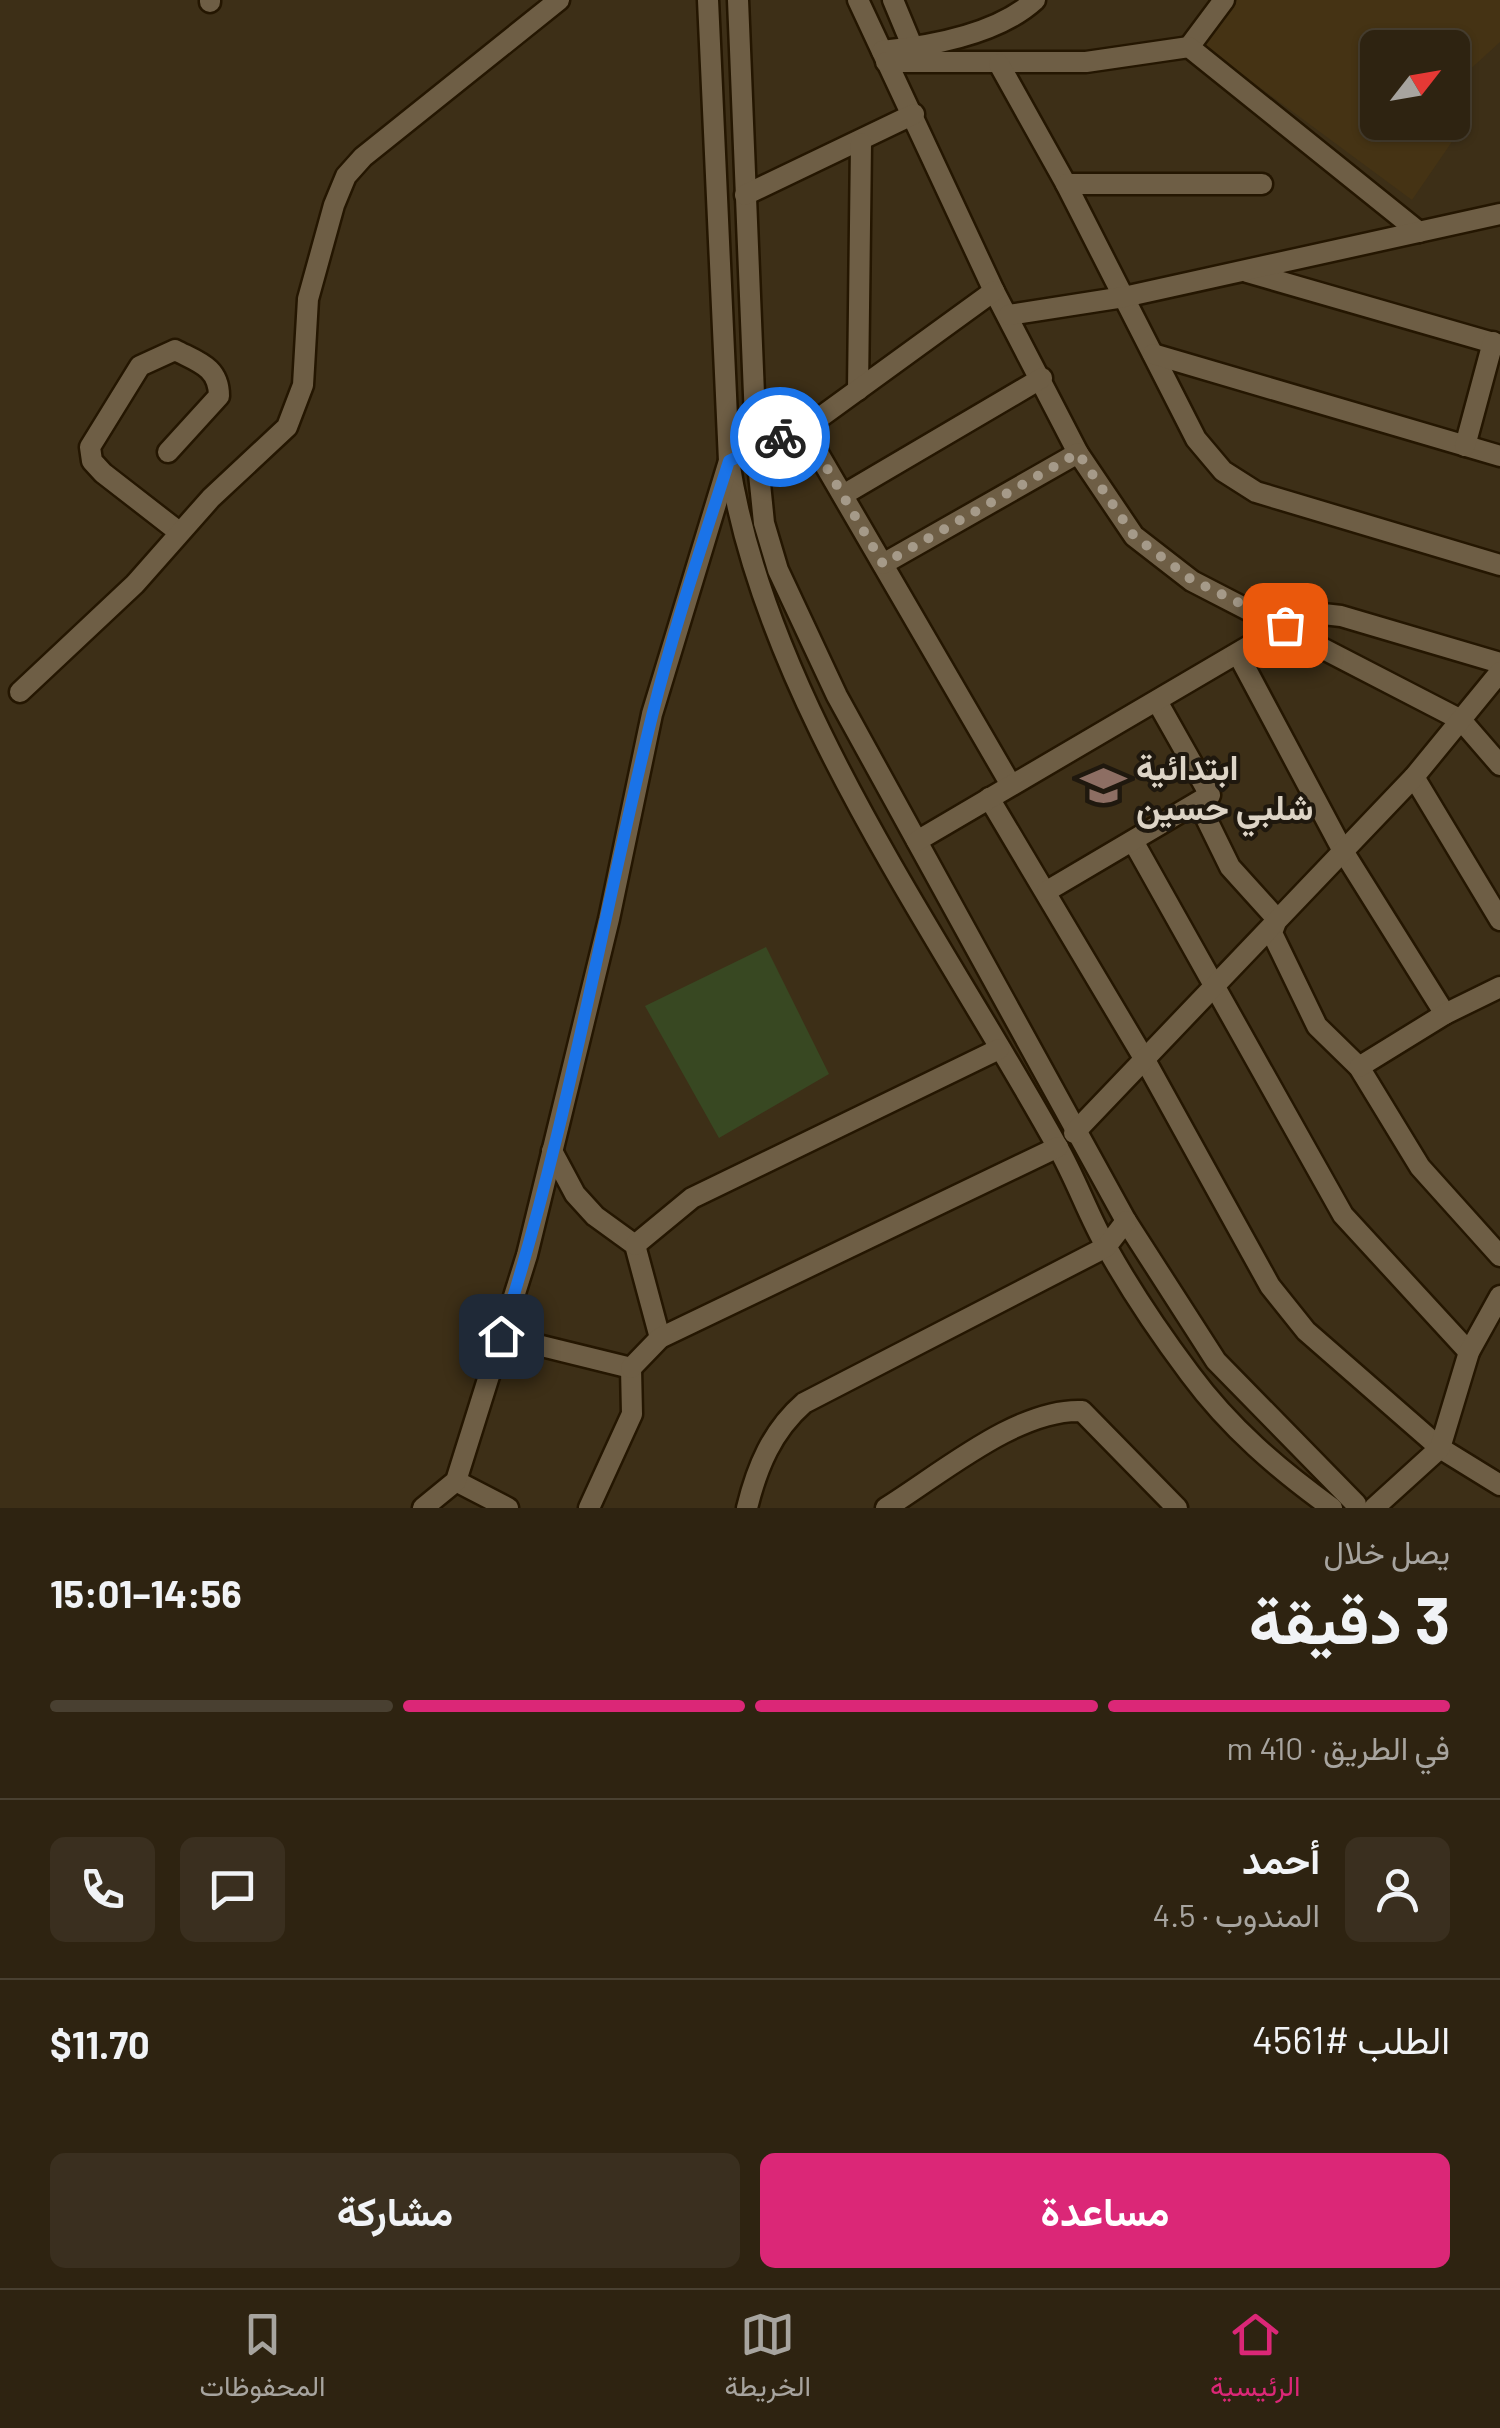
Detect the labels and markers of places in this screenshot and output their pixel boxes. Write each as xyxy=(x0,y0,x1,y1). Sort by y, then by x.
pin xyxy=(1243,583,1328,668)
place label: ابتدائية شلبي حسين xyxy=(1136,745,1313,837)
school or university icon: ابتدائية شلبي حسين xyxy=(1079,762,1127,810)
pin xyxy=(459,1294,544,1379)

